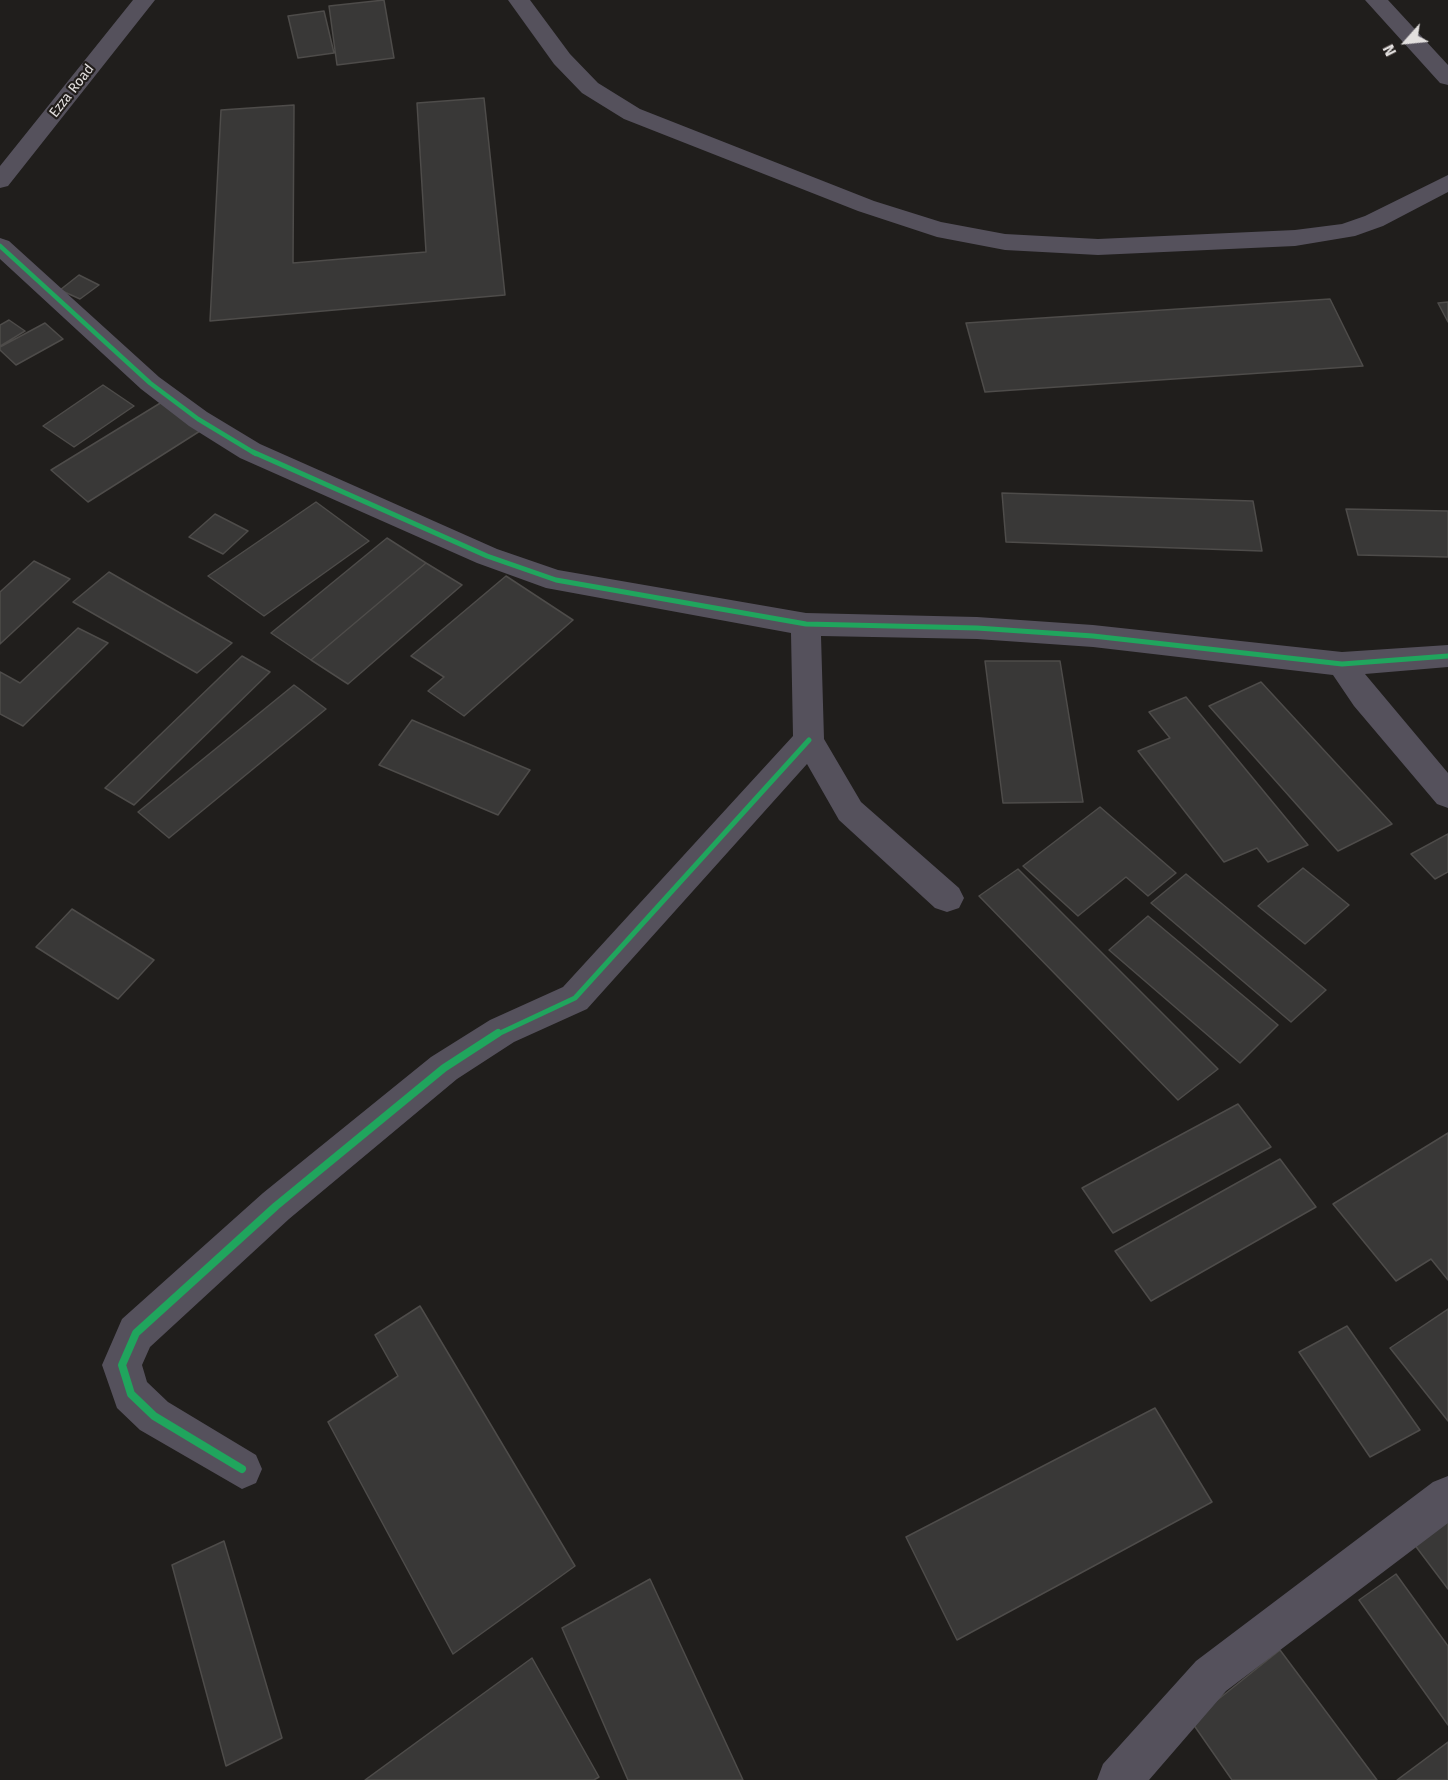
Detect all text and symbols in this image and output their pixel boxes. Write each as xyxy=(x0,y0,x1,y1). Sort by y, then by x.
north arrow xyxy=(1376,12,1436,72)
text: N xyxy=(1379,41,1400,59)
street label: Ezza Road xyxy=(46,61,98,121)

